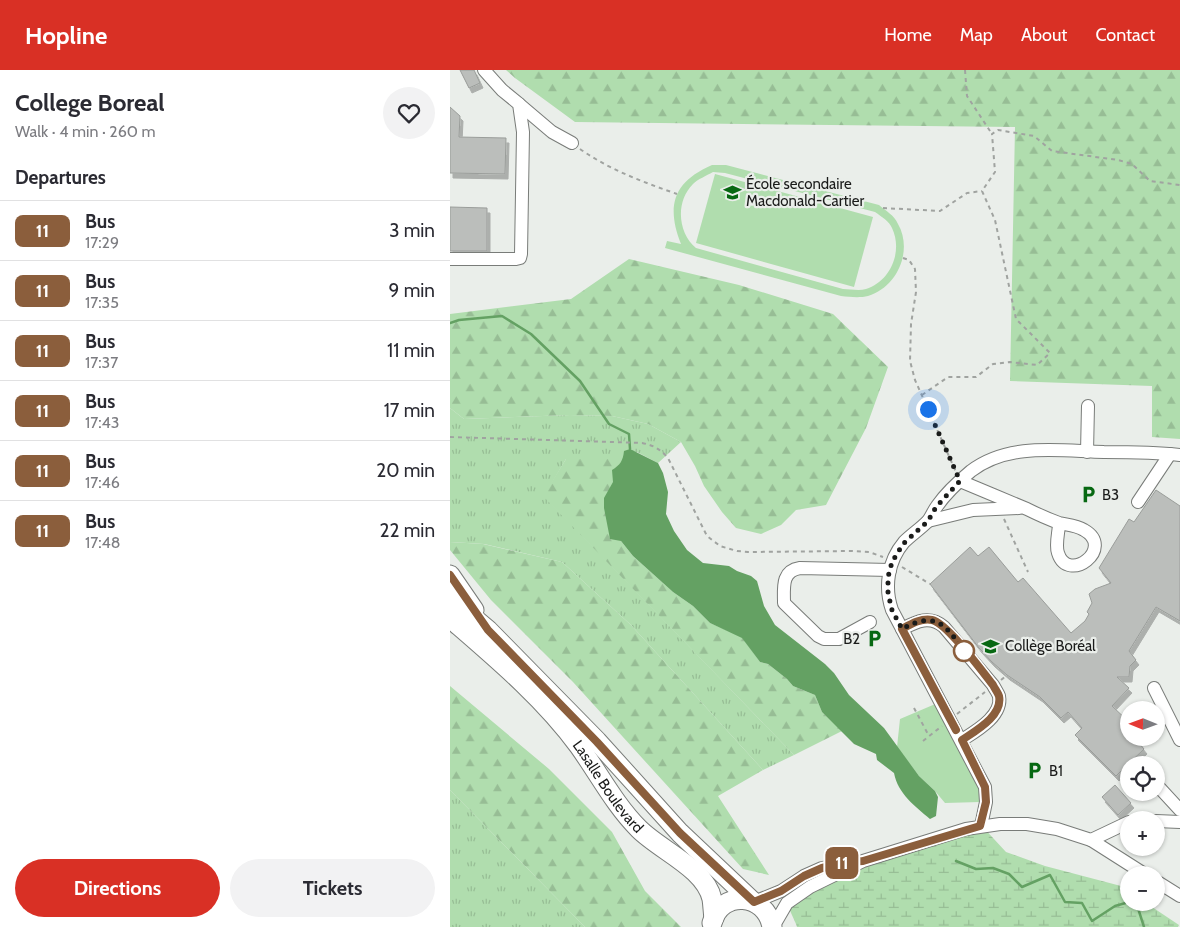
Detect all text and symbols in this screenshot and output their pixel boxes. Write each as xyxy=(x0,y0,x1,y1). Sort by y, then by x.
text: Hopline xyxy=(25,21,107,50)
text: Home xyxy=(884,24,932,46)
text: Map xyxy=(960,24,993,46)
text: About xyxy=(1021,24,1067,46)
text: Contact xyxy=(1095,24,1155,46)
button: heart xyxy=(383,87,435,139)
text: College Boreal xyxy=(15,88,165,117)
text: Walk · 4 min · 260 m xyxy=(15,122,156,141)
text: Departures xyxy=(15,166,106,189)
place label: École secondaire Macdonald-Cartier xyxy=(746,174,864,210)
school or university icon: École secondaire Macdonald-Cartier xyxy=(722,183,742,203)
text: Bus xyxy=(85,210,115,233)
text: 3 min xyxy=(389,219,435,242)
text: 11 xyxy=(36,220,49,242)
text: 17:29 xyxy=(85,233,119,252)
text: Bus xyxy=(85,270,115,293)
text: 9 min xyxy=(389,279,435,302)
text: 11 xyxy=(36,280,49,302)
text: 17:35 xyxy=(85,293,119,312)
text: Bus xyxy=(85,330,115,353)
text: 11 min xyxy=(387,339,435,362)
text: 11 xyxy=(36,340,49,362)
text: 17:37 xyxy=(85,353,118,372)
text: Bus xyxy=(85,390,115,413)
your location xyxy=(916,397,941,422)
text: 17 min xyxy=(384,399,435,422)
text: 11 xyxy=(36,400,49,422)
text: 17:43 xyxy=(85,413,120,432)
text: Bus xyxy=(85,450,115,473)
text: 20 min xyxy=(376,459,435,482)
text: 11 xyxy=(36,460,49,482)
text: 17:46 xyxy=(85,473,120,492)
parking icon: B3 xyxy=(1078,485,1098,505)
place label: B3 xyxy=(1102,486,1119,504)
text: Bus xyxy=(85,510,115,533)
text: 22 min xyxy=(380,519,435,542)
text: 11 xyxy=(36,520,49,542)
text: 17:48 xyxy=(85,533,121,552)
parking icon: B2 xyxy=(864,629,884,649)
place label: B2 xyxy=(843,630,860,648)
school or university icon: Collège Boréal xyxy=(981,636,1001,656)
place label: Collège Boréal xyxy=(1005,637,1096,655)
unlabelled marker xyxy=(953,640,975,662)
north arrow xyxy=(1120,701,1165,746)
map controls xyxy=(1120,701,1165,911)
street label: Lasalle Boulevard xyxy=(569,737,647,837)
button: locate xyxy=(1120,756,1165,801)
parking icon: B1 xyxy=(1025,761,1045,781)
place label: B1 xyxy=(1049,762,1063,780)
button: + xyxy=(1120,811,1165,856)
line badge: 11 xyxy=(820,847,864,879)
text: 11 xyxy=(835,852,849,874)
button: Directions xyxy=(15,859,220,917)
button: Tickets xyxy=(230,859,435,917)
button: − xyxy=(1120,866,1165,911)

